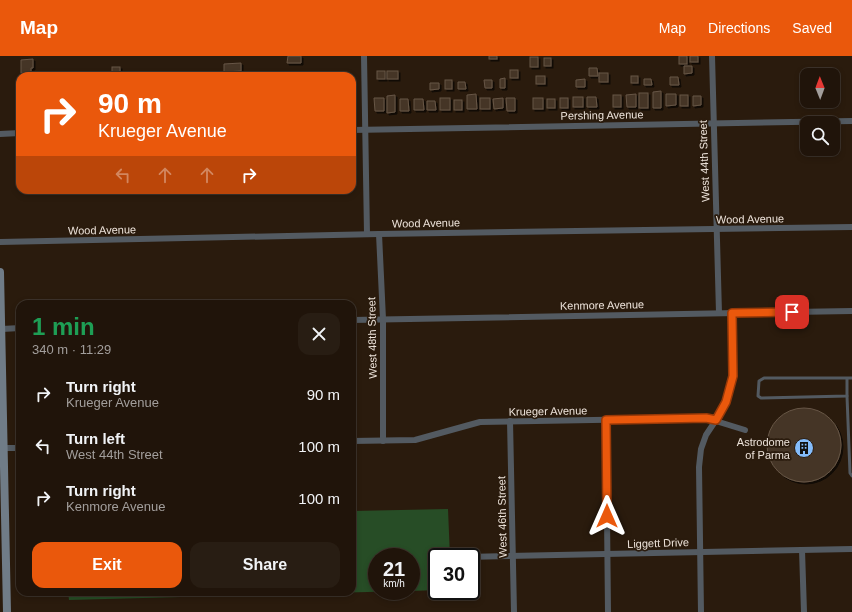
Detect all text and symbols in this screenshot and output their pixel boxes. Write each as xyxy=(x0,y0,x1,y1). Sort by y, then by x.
text: Map xyxy=(20,17,58,38)
text: Map xyxy=(659,20,686,36)
text: Directions xyxy=(708,20,770,36)
text: Saved xyxy=(792,20,832,36)
north arrow xyxy=(800,68,840,108)
map controls xyxy=(800,68,840,156)
icon: right xyxy=(32,88,84,140)
text: 90 m xyxy=(98,88,162,119)
street label: Pershing Avenue xyxy=(560,108,644,122)
button: search xyxy=(800,116,840,156)
street label: West 44th Street xyxy=(697,120,711,202)
text: Krueger Avenue xyxy=(98,121,227,141)
icon: left xyxy=(112,164,134,186)
icon: ahead xyxy=(154,164,176,186)
icon: ahead xyxy=(196,164,218,186)
icon: right xyxy=(238,164,260,186)
street label: Wood Avenue xyxy=(716,212,784,226)
street label: Wood Avenue xyxy=(392,216,460,230)
street label: Wood Avenue xyxy=(68,223,136,237)
pin xyxy=(775,295,809,329)
street label: West 48th Street xyxy=(365,297,379,379)
street label: Kenmore Avenue xyxy=(560,298,644,312)
icon: arrive xyxy=(781,301,803,323)
text: 1 min xyxy=(32,313,95,340)
button: close xyxy=(298,313,340,355)
text: 340 m · 11:29 xyxy=(32,342,111,357)
text: Turn right xyxy=(66,378,136,395)
icon: right xyxy=(32,383,54,405)
text: 90 m xyxy=(307,386,340,403)
text: Krueger Avenue xyxy=(66,395,159,410)
street label: Krueger Avenue xyxy=(509,404,587,418)
text: Turn left xyxy=(66,430,125,447)
icon: left xyxy=(32,435,54,457)
place label: Astrodome of Parma xyxy=(737,436,791,461)
building icon: Astrodome of Parma xyxy=(793,437,815,459)
text: 100 m xyxy=(298,438,340,455)
text: West 44th Street xyxy=(66,447,163,462)
street label: West 46th Street xyxy=(495,476,509,558)
text: Turn right xyxy=(66,482,136,499)
icon: right xyxy=(32,487,54,509)
text: 100 m xyxy=(298,490,340,507)
position arrow xyxy=(586,495,628,537)
text: Kenmore Avenue xyxy=(66,499,166,514)
street label: Liggett Drive xyxy=(627,536,689,550)
button: Exit xyxy=(32,542,182,588)
button: Share xyxy=(190,542,340,588)
speed limit sign: 30 xyxy=(428,548,480,600)
text: 21 xyxy=(383,558,405,580)
text: km/h xyxy=(383,578,405,589)

